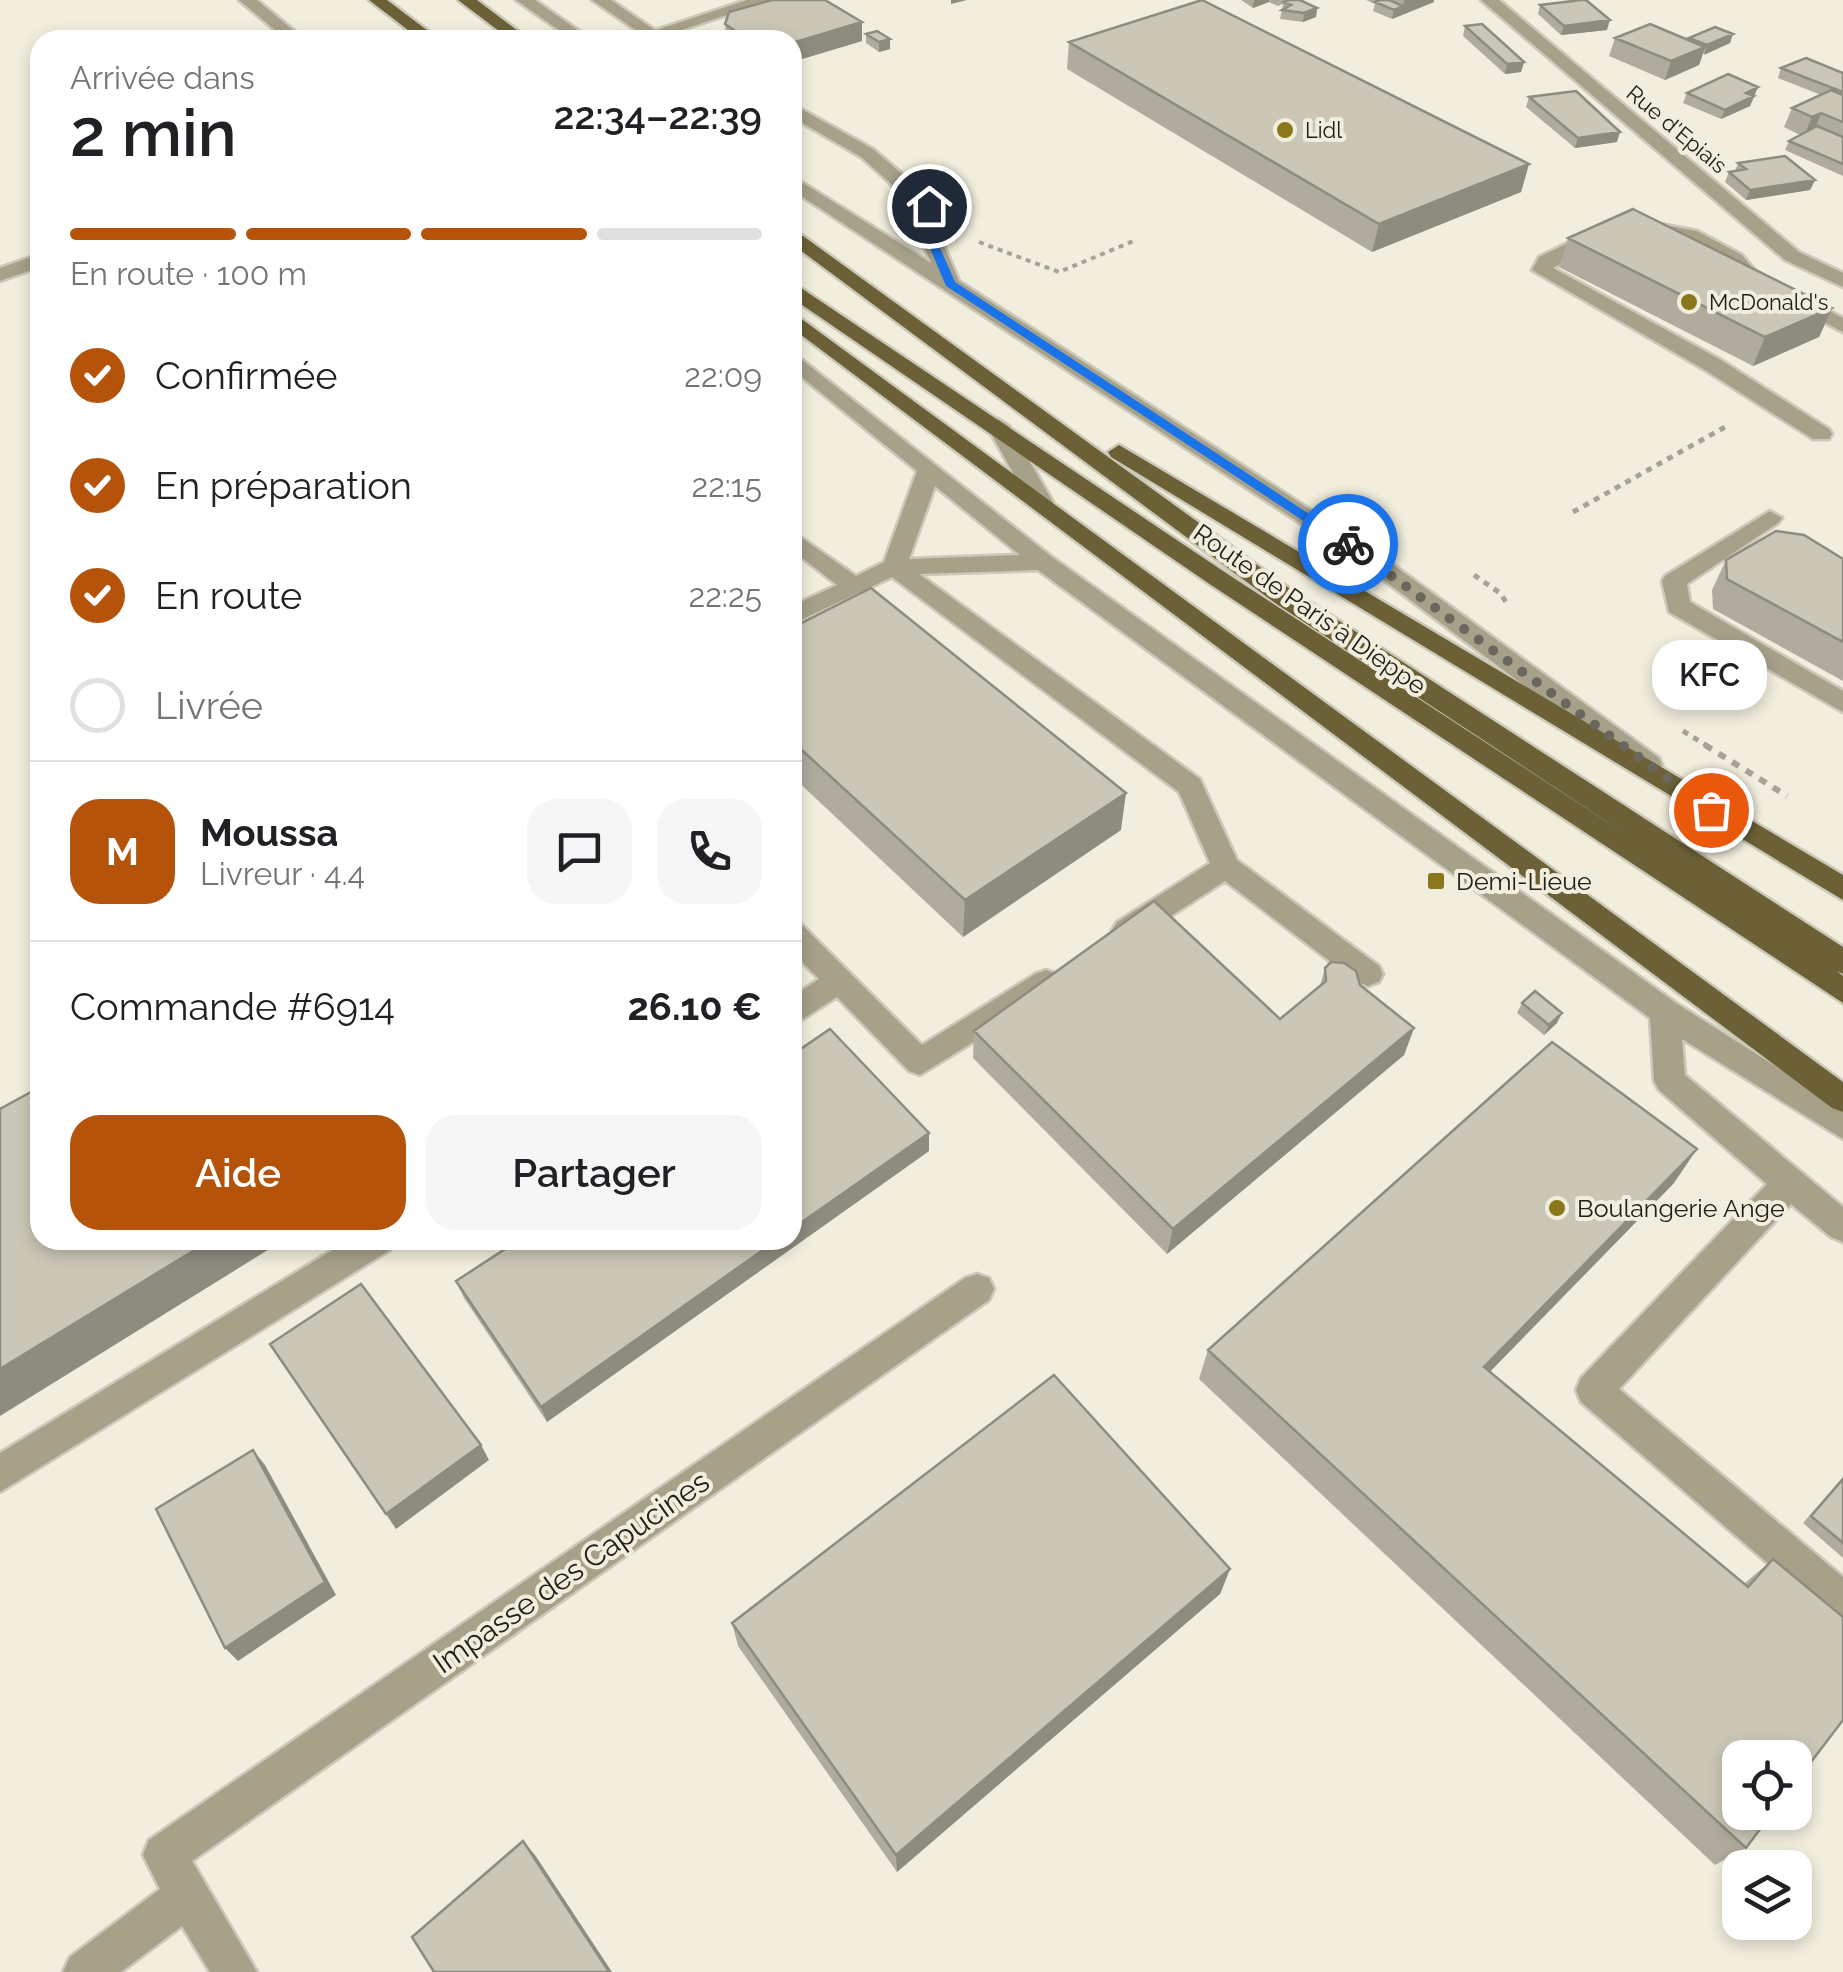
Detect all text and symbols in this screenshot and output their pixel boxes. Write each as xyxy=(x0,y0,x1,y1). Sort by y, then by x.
text: Arrivée dans xyxy=(70,59,255,96)
street label: Rue d'Epiais xyxy=(1622,80,1732,178)
text: 22:34–22:39 xyxy=(554,93,762,138)
text: 2 min xyxy=(70,95,237,171)
place label: Lidl xyxy=(1305,117,1342,143)
marker: Lidl xyxy=(1274,119,1296,141)
pin xyxy=(887,164,972,249)
icon: home xyxy=(902,179,957,234)
text: En route · 100 m xyxy=(70,255,307,292)
place label: McDonald's xyxy=(1709,289,1828,315)
marker: McDonald's xyxy=(1678,291,1700,313)
icon: check xyxy=(70,348,125,403)
text: Confirmée xyxy=(155,353,338,398)
text: 22:09 xyxy=(684,357,762,394)
icon: check xyxy=(70,458,125,513)
text: En préparation xyxy=(155,463,412,508)
text: 22:15 xyxy=(692,467,762,504)
courier xyxy=(1298,494,1398,594)
street label: Route de Paris à Dieppe xyxy=(1188,517,1432,701)
icon: bike xyxy=(1321,517,1376,572)
icon: check xyxy=(70,568,125,623)
text: En route xyxy=(155,573,302,618)
text: 22:25 xyxy=(689,577,762,614)
callout: KFC xyxy=(1654,640,1768,710)
text: KFC xyxy=(1679,656,1740,693)
text: Livrée xyxy=(155,683,263,728)
pin xyxy=(1669,768,1754,853)
icon: bag xyxy=(1684,783,1739,838)
button: chat xyxy=(527,799,632,904)
button: phone xyxy=(657,799,762,904)
text: Moussa xyxy=(200,810,338,855)
text: M xyxy=(106,829,139,874)
text: Livreur · 4.4 xyxy=(200,855,365,892)
place label: Demi-Lieue xyxy=(1456,866,1592,896)
marker: Demi-Lieue xyxy=(1425,870,1447,892)
text: Commande #6914 xyxy=(70,984,395,1029)
text: 26.10 € xyxy=(627,984,762,1029)
button: Aide xyxy=(70,1115,406,1230)
button: Partager xyxy=(426,1115,762,1230)
place label: Boulangerie Ange xyxy=(1577,1193,1785,1223)
marker: Boulangerie Ange xyxy=(1546,1197,1568,1219)
street label: Impasse des Capucines xyxy=(426,1463,716,1681)
map controls xyxy=(1722,1740,1812,1940)
button: locate xyxy=(1722,1740,1812,1830)
button: layers xyxy=(1722,1850,1812,1940)

